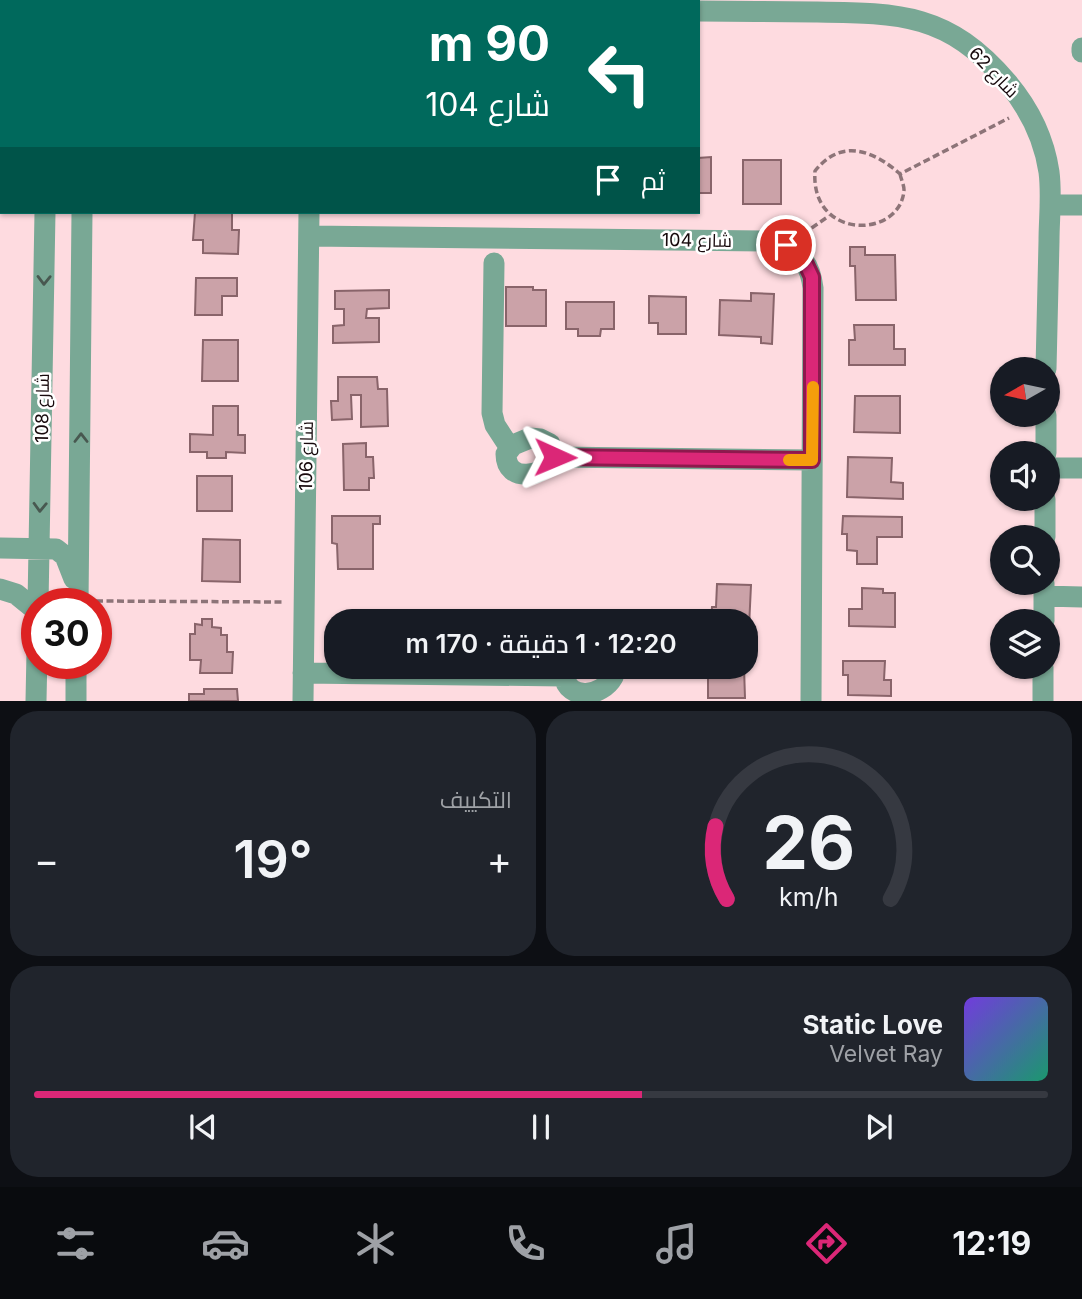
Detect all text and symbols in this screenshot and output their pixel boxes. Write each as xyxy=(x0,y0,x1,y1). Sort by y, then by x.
text: 90 m xyxy=(429,14,550,73)
icon: left xyxy=(574,28,665,119)
street label: شارع 62 xyxy=(963,42,1023,103)
text: شارع 104 xyxy=(425,85,550,124)
icon: arrive xyxy=(589,161,627,199)
text: ثم xyxy=(641,165,665,196)
pin xyxy=(756,215,816,275)
icon: arrive xyxy=(767,226,805,264)
street label: شارع 104 xyxy=(662,229,732,253)
one-way arrow xyxy=(36,275,52,286)
north arrow xyxy=(990,357,1060,427)
map controls xyxy=(990,357,1060,679)
street label: شارع 108 xyxy=(31,373,55,443)
position arrow xyxy=(518,420,592,494)
street label: شارع 106 xyxy=(295,421,319,491)
one-way arrow xyxy=(73,432,89,442)
button: sound xyxy=(990,441,1060,511)
one-way arrow xyxy=(33,502,48,513)
button: search xyxy=(990,525,1060,595)
speed limit sign: 30 xyxy=(21,588,112,679)
button: layers xyxy=(990,609,1060,679)
text: 12:20 · 1 دقيقة · 170 m xyxy=(405,628,677,659)
text: التكييف xyxy=(440,786,512,814)
text: 26 xyxy=(762,799,856,888)
text: 19° xyxy=(233,828,313,891)
text: − xyxy=(34,837,59,883)
text: + xyxy=(487,837,512,883)
text: km/h xyxy=(779,882,839,912)
text: Static Love xyxy=(802,1009,943,1040)
text: Velvet Ray xyxy=(829,1040,943,1068)
icon: previous xyxy=(184,1108,222,1146)
icon: pause xyxy=(522,1108,560,1146)
icon: next xyxy=(860,1108,898,1146)
icon: filters xyxy=(51,1219,100,1268)
icon: car xyxy=(201,1219,250,1268)
icon: climate xyxy=(351,1219,400,1268)
icon: phone xyxy=(501,1219,550,1268)
icon: music xyxy=(652,1219,701,1268)
icon: directions xyxy=(802,1219,851,1268)
text: 12:19 xyxy=(952,1224,1031,1263)

